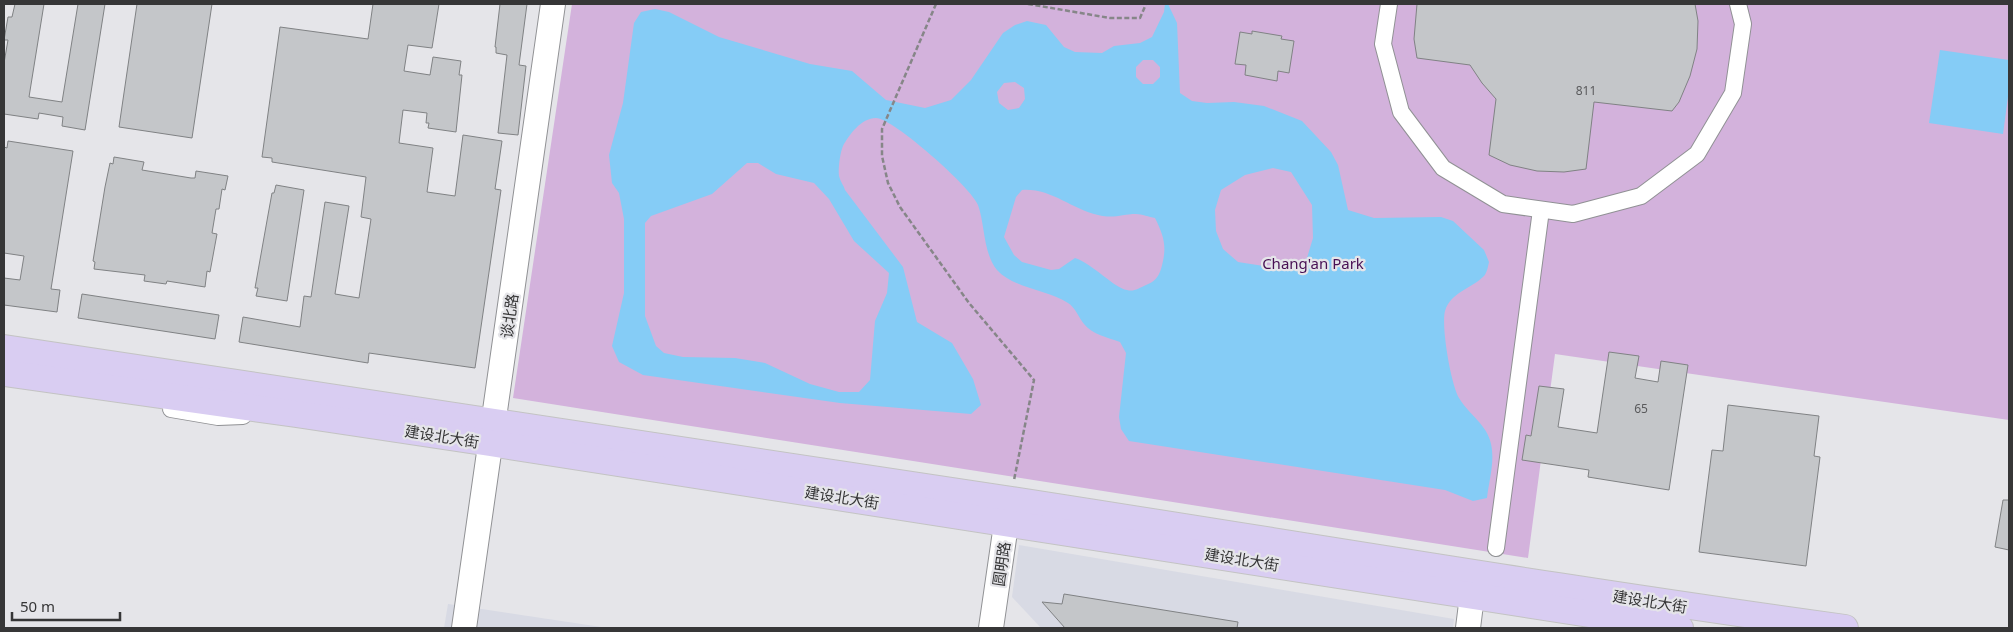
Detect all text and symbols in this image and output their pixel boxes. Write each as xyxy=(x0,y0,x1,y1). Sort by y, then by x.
house number: 811 xyxy=(1576,82,1596,99)
park label: Chang'an Park xyxy=(1262,253,1364,273)
street label: 谈北路 xyxy=(496,292,522,340)
house number: 65 xyxy=(1634,400,1648,417)
street label: 建设北大街 xyxy=(403,420,481,452)
street label: 建设北大街 xyxy=(803,481,881,513)
street label: 圆明路 xyxy=(988,540,1014,588)
street label: 建设北大街 xyxy=(1203,543,1281,575)
street label: 建设北大街 xyxy=(1611,585,1689,617)
scale bar xyxy=(12,590,120,622)
text: 50 m xyxy=(20,596,55,616)

